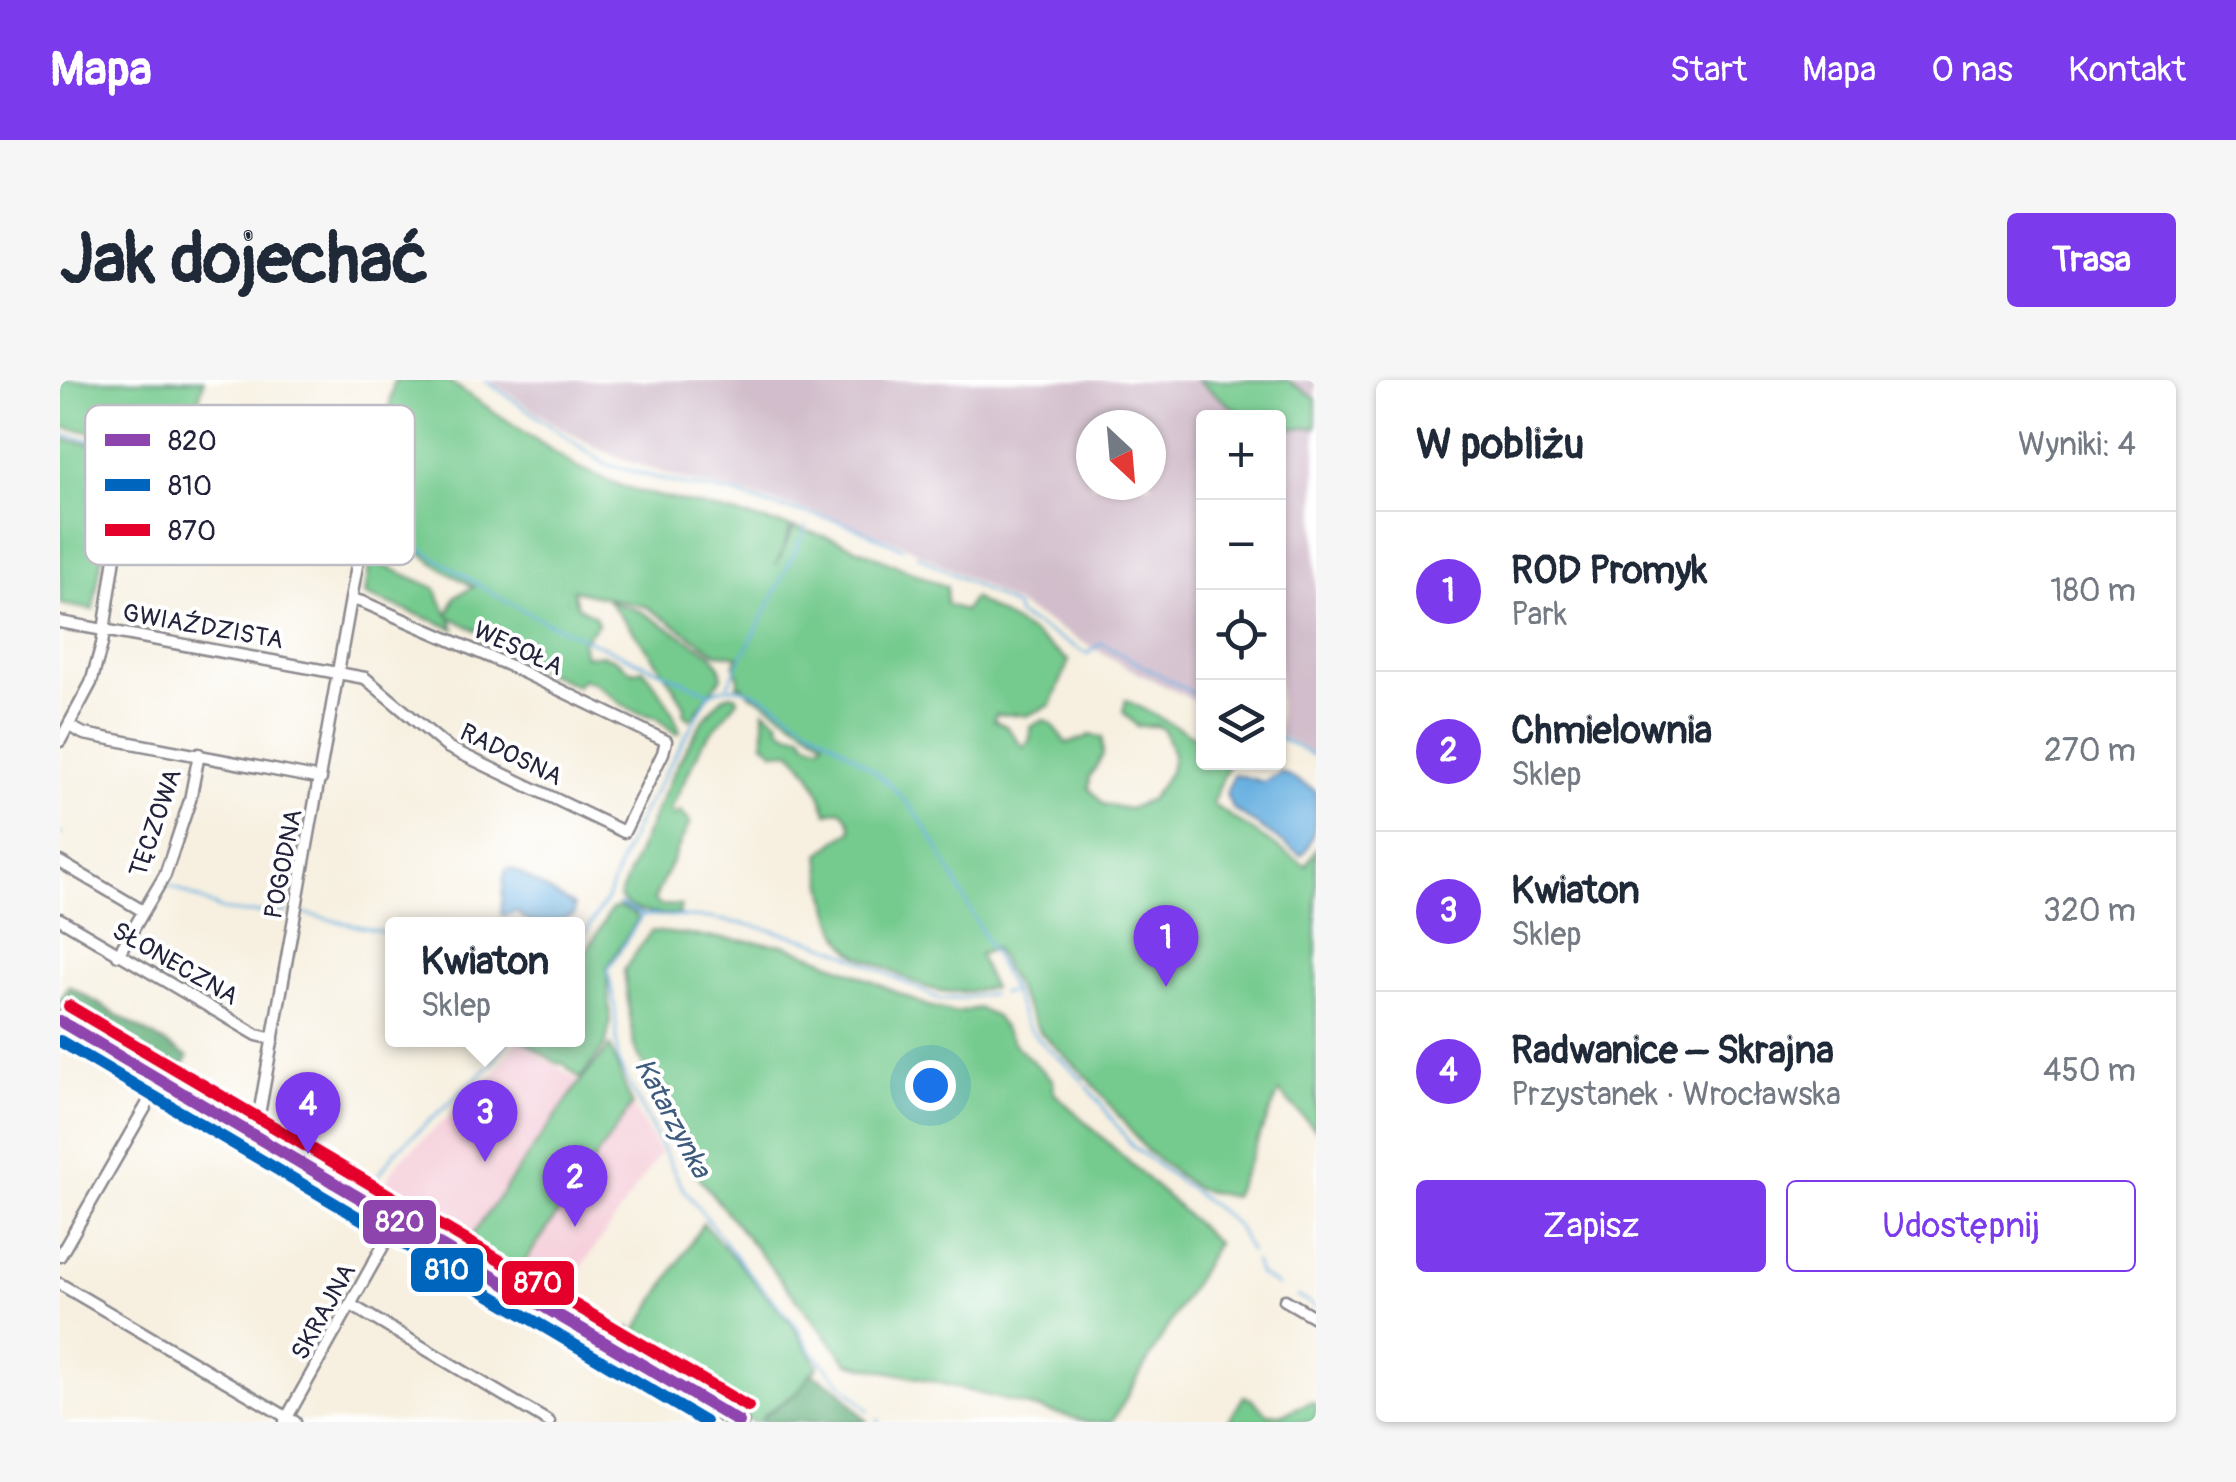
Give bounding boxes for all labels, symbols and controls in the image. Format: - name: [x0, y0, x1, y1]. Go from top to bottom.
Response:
- text: Mapa: [50, 40, 152, 100]
- text: Start: [1670, 48, 1747, 92]
- text: Mapa: [1802, 48, 1876, 92]
- text: O nas: [1931, 48, 2013, 92]
- text: Kontakt: [2068, 48, 2186, 92]
- button: Trasa: [2007, 213, 2176, 307]
- text: Jak dojechać: [60, 216, 429, 304]
- legend: [85, 405, 415, 565]
- north arrow: [1076, 410, 1166, 500]
- map controls: [1196, 410, 1286, 770]
- button: +: [1196, 410, 1286, 500]
- text: W pobliżu: [1416, 419, 1584, 471]
- text: 820: [168, 424, 217, 459]
- text: Wyniki: 4: [2018, 425, 2136, 465]
- text: 810: [168, 469, 212, 504]
- button: −: [1196, 500, 1286, 590]
- text: 870: [168, 514, 216, 549]
- text: ROD Promyk: [1511, 547, 1707, 595]
- text: 1: [1442, 571, 1455, 611]
- text: 180 m: [2050, 571, 2136, 611]
- button: locate: [1196, 590, 1286, 680]
- text: Park: [1511, 595, 1567, 635]
- street label: GWIAŹDZISTA: [120, 598, 286, 656]
- street label: WESOŁA: [468, 615, 568, 683]
- button: layers: [1196, 680, 1286, 770]
- text: Chmielownia: [1511, 707, 1712, 755]
- street label: RADOSNA: [455, 717, 567, 793]
- text: 2: [1440, 731, 1457, 771]
- text: 270 m: [2044, 731, 2136, 771]
- text: Sklep: [1511, 755, 1582, 795]
- street label: TĘCZOWA: [123, 765, 189, 881]
- street label: POGODNA: [258, 807, 310, 921]
- text: Kwiaton: [1511, 867, 1640, 915]
- text: 3: [1440, 891, 1457, 931]
- text: 320 m: [2043, 891, 2136, 931]
- pin: 1: [1134, 904, 1198, 987]
- text: Sklep: [1511, 915, 1582, 955]
- street label: SŁONECZNA: [107, 916, 243, 1012]
- popup: [385, 917, 585, 1047]
- text: Kwiaton: [421, 938, 549, 986]
- text: Sklep: [421, 986, 491, 1026]
- text: Radwanice – Skrajna: [1511, 1027, 1834, 1075]
- text: 4: [1439, 1051, 1458, 1091]
- text: 450 m: [2043, 1051, 2136, 1091]
- water label: Katarzynka: [626, 1052, 719, 1186]
- your location: [905, 1060, 956, 1111]
- pin: 4: [276, 1072, 340, 1154]
- text: Przystanek · Wrocławska: [1511, 1075, 1841, 1115]
- pin: 3: [452, 1080, 518, 1162]
- pin: 2: [542, 1144, 608, 1227]
- button: Zapisz: [1416, 1180, 1766, 1272]
- button: Udostępnij: [1786, 1180, 2136, 1272]
- line badge: 820: [361, 1198, 438, 1246]
- text: 820: [376, 1205, 424, 1240]
- line badge: 810: [409, 1246, 485, 1294]
- text: 810: [425, 1253, 469, 1288]
- street label: SKRAJNA: [285, 1258, 363, 1366]
- line badge: 870: [500, 1259, 576, 1307]
- text: 870: [514, 1266, 562, 1301]

